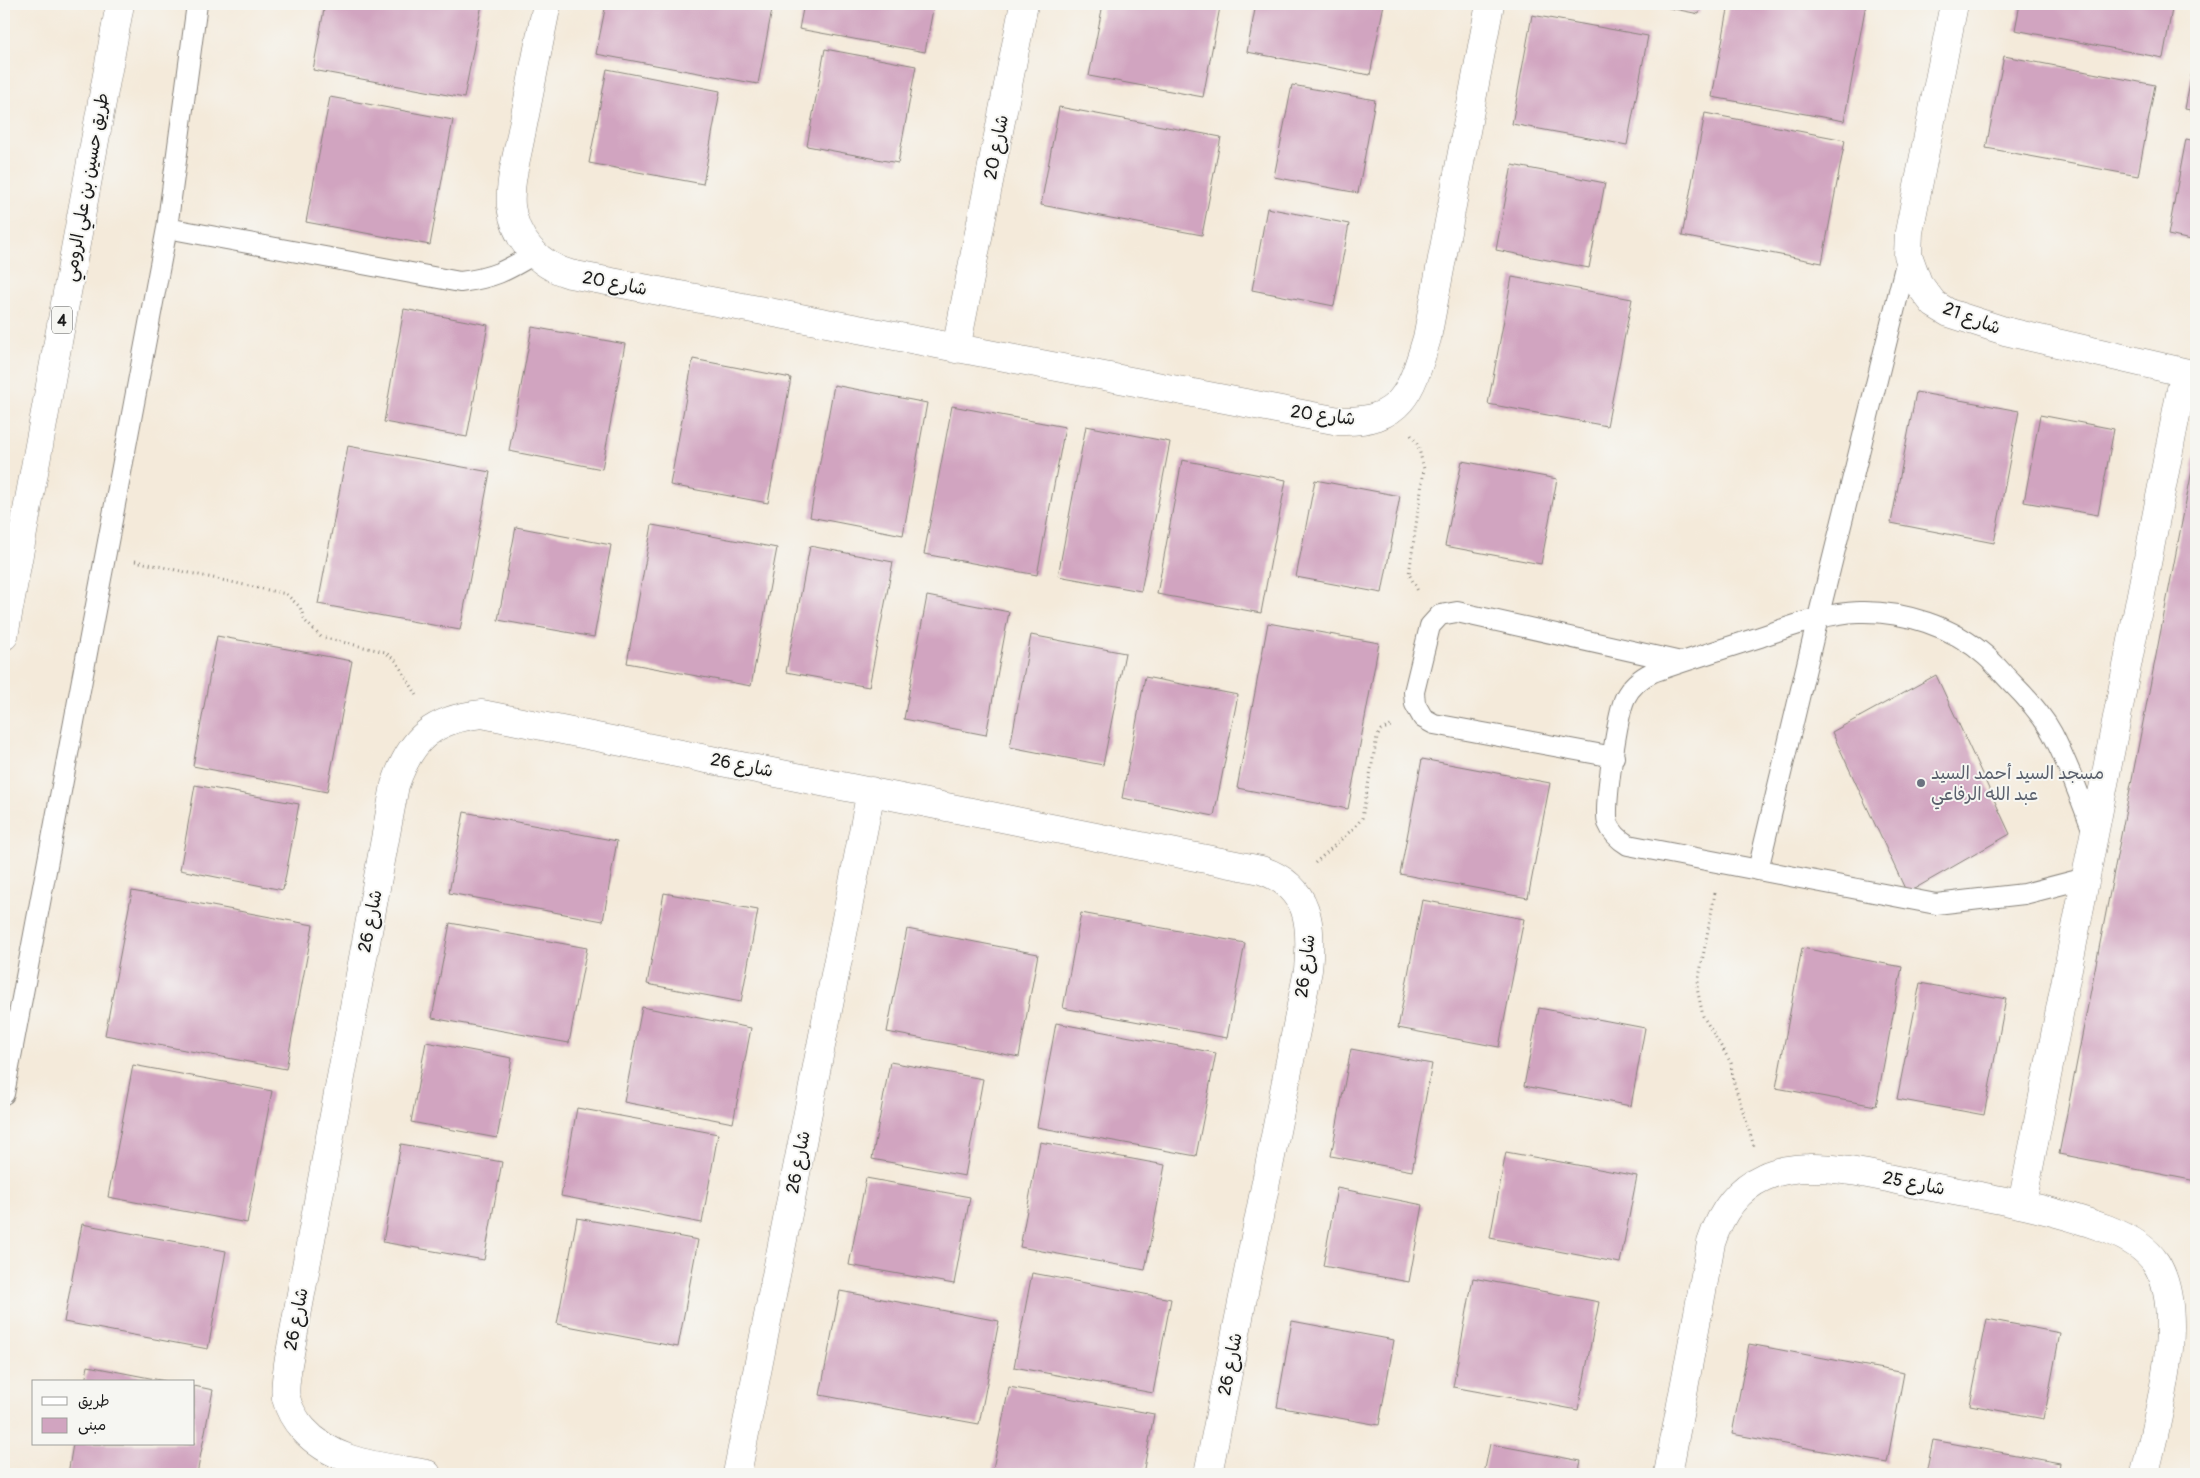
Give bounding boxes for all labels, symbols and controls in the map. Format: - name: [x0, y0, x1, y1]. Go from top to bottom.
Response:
- street label: طريق حسين بن علي الرومي: [59, 91, 118, 284]
- street label: شارع 20: [979, 113, 1014, 181]
- street label: شارع 20: [581, 266, 649, 301]
- street label: شارع 21: [1940, 297, 2004, 340]
- road number: 4: [52, 306, 72, 334]
- street label: شارع 20: [1289, 400, 1357, 431]
- street label: شارع 26: [709, 748, 775, 783]
- place label: مسجد السيد أحمد السيد عبد الله الرفاعي: [1931, 762, 2104, 810]
- marker: مسجد السيد أحمد السيد عبد الله الرفاعي: [1915, 777, 1927, 789]
- street label: شارع 26: [353, 888, 388, 954]
- street label: شارع 26: [1290, 933, 1321, 999]
- street label: شارع 26: [781, 1129, 816, 1195]
- street label: شارع 25: [1881, 1166, 1947, 1201]
- street label: شارع 26: [279, 1286, 314, 1352]
- street label: شارع 26: [1213, 1331, 1248, 1397]
- legend: [32, 1380, 195, 1446]
- text: طريق: [78, 1392, 110, 1411]
- text: مبنى: [78, 1416, 106, 1435]

